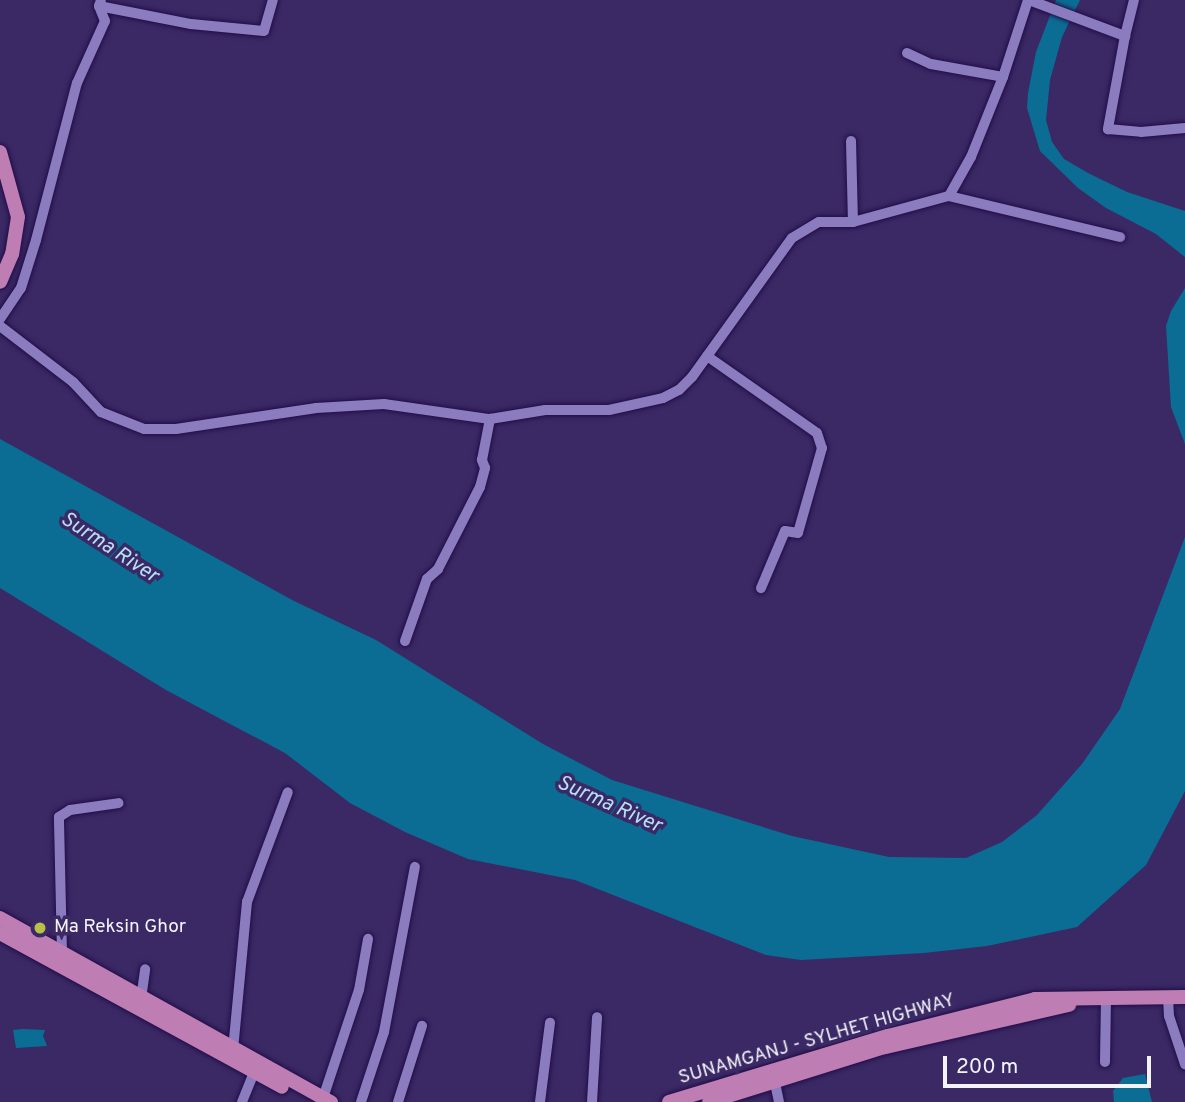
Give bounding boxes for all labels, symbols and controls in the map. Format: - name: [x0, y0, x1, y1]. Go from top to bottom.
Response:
- water label: Surma River: [55, 507, 163, 589]
- water label: Surma River: [553, 771, 665, 839]
- place label: Ma Reksin Ghor: [54, 917, 186, 939]
- marker: Ma Reksin Ghor: [32, 920, 48, 936]
- street label: SUNAMGANJ - SYLHET HIGHWAY: [676, 989, 958, 1091]
- scale bar: [947, 1042, 1155, 1086]
- text: 200 m: [956, 1054, 1018, 1081]

